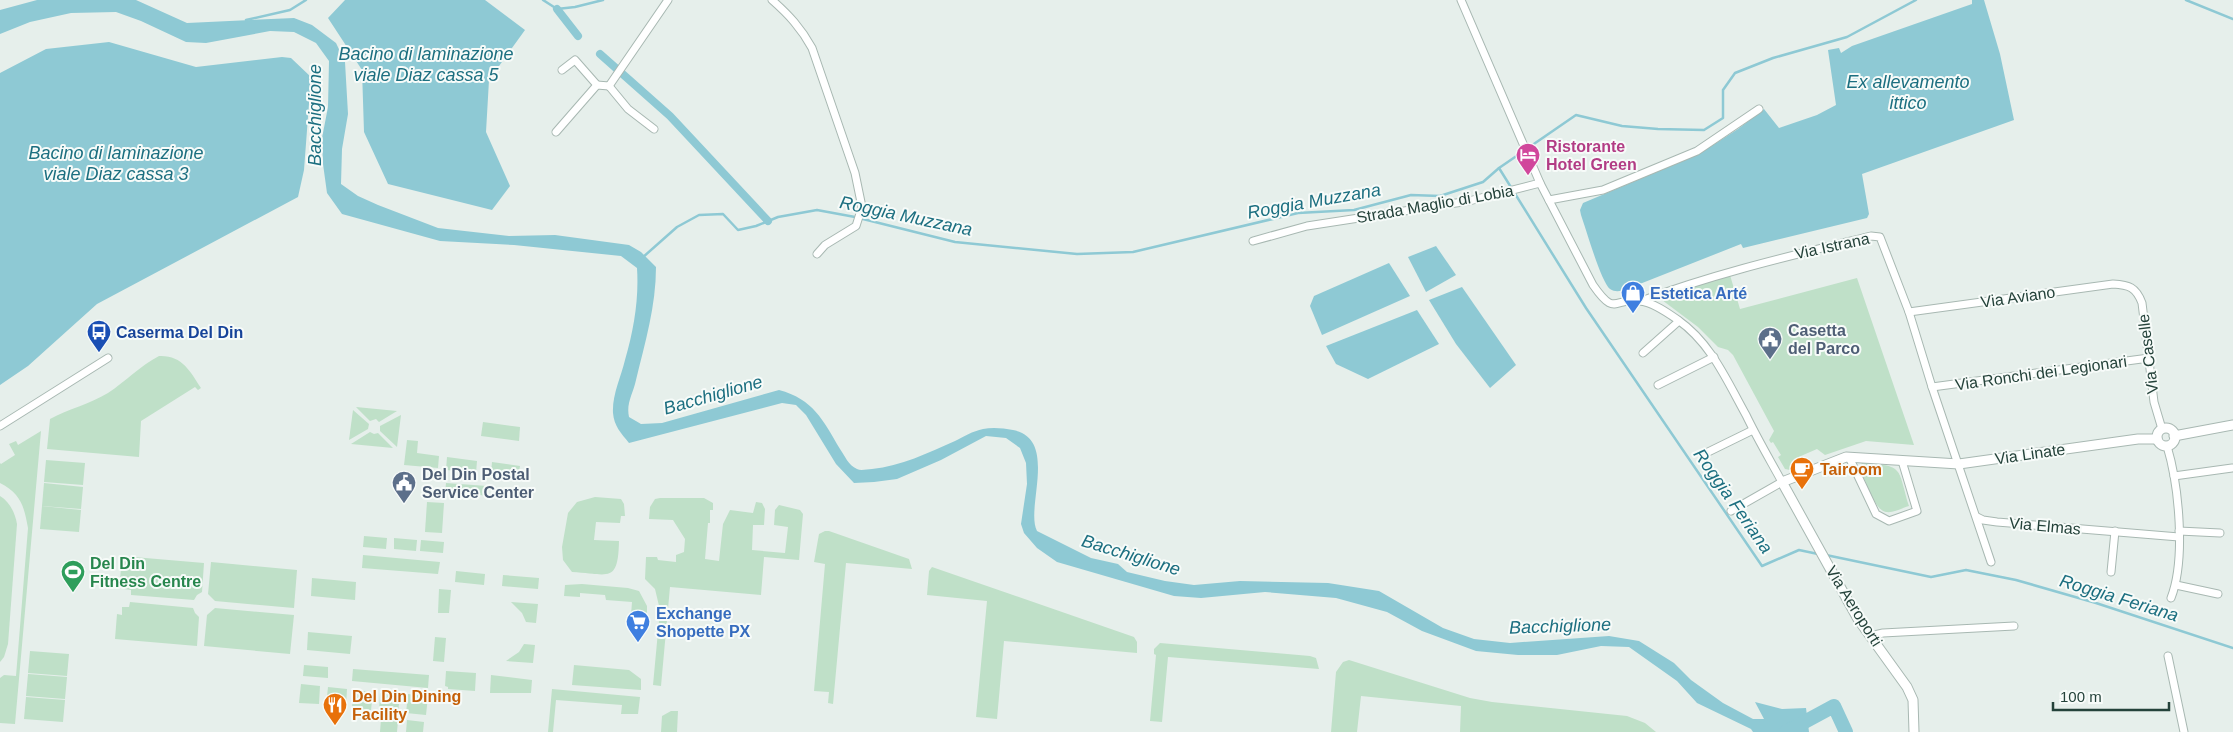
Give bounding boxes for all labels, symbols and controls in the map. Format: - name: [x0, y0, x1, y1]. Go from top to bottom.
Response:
- water label: Bacino di laminazione viale Diaz cassa 5: [338, 44, 514, 85]
- water label: Bacchiglione: [305, 64, 325, 166]
- water label: Ex allevamento ittico: [1846, 72, 1970, 113]
- place label: Ristorante Hotel Green: [1546, 138, 1637, 173]
- hotel icon: Ristorante Hotel Green: [1515, 142, 1541, 176]
- water label: Bacino di laminazione viale Diaz cassa 3: [28, 143, 204, 184]
- water label: Roggia Muzzana: [1246, 179, 1382, 223]
- street label: Strada Maglio di Lobia: [1355, 182, 1515, 226]
- water label: Roggia Muzzana: [838, 192, 974, 240]
- street label: Via Istrana: [1793, 230, 1871, 262]
- shop icon: Estetica Arté: [1620, 280, 1646, 314]
- street label: Via Aviano: [1980, 283, 2056, 311]
- place label: Estetica Arté: [1650, 285, 1747, 302]
- street label: Via Caselle: [2135, 313, 2161, 395]
- bus stop icon: Caserma Del Din: [86, 319, 112, 353]
- place label: Casetta del Parco: [1788, 322, 1860, 357]
- place label: Caserma Del Din: [116, 324, 243, 341]
- public building icon: Casetta del Parco: [1757, 326, 1783, 360]
- street label: Via Ronchi dei Legionari: [1954, 353, 2128, 393]
- water label: Bacchiglione: [661, 371, 765, 419]
- street label: Via Linate: [1994, 441, 2066, 467]
- water label: Roggia Feriana: [1690, 445, 1776, 557]
- cafe icon: Tairoom: [1789, 456, 1815, 490]
- place label: Tairoom: [1820, 461, 1882, 478]
- place label: Del Din Postal Service Center: [422, 466, 534, 501]
- public building icon: Del Din Postal Service Center: [391, 470, 417, 504]
- street label: Via Elmas: [2009, 514, 2081, 538]
- water label: Bacchiglione: [1079, 531, 1183, 579]
- place label: Del Din Fitness Centre: [90, 555, 201, 590]
- sports icon: Del Din Fitness Centre: [60, 559, 86, 593]
- street label: Via Aeroporti: [1823, 563, 1885, 649]
- water label: Roggia Feriana: [2057, 570, 2181, 626]
- place label: Exchange Shopette PX: [656, 605, 751, 640]
- supermarket icon: Exchange Shopette PX: [625, 609, 651, 643]
- water label: Bacchiglione: [1509, 614, 1611, 638]
- scale bar: [2053, 680, 2169, 712]
- place label: Del Din Dining Facility: [352, 688, 461, 723]
- text: 100 m: [2060, 688, 2102, 705]
- restaurant icon: Del Din Dining Facility: [322, 692, 348, 726]

